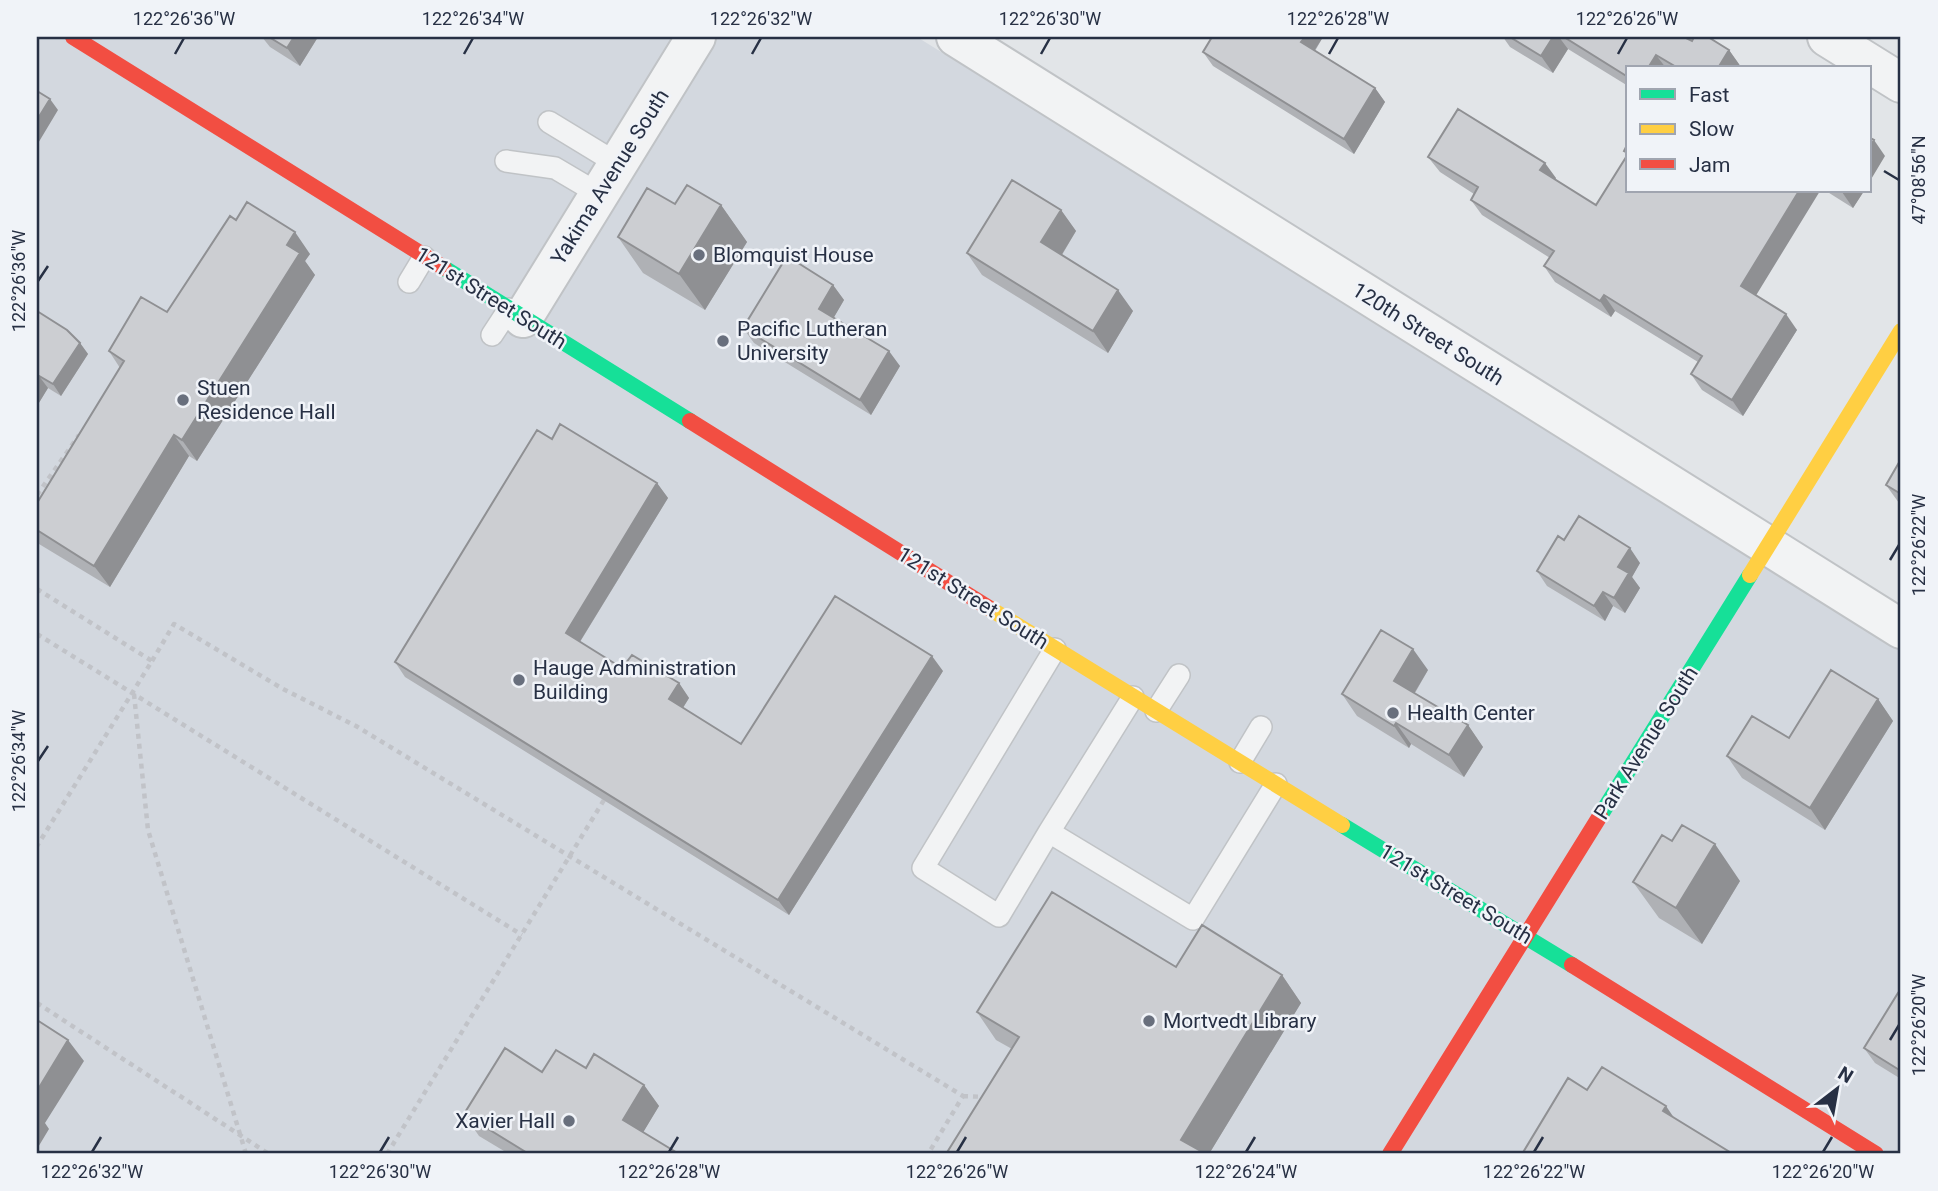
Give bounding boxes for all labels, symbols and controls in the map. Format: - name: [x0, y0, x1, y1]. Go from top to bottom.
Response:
- text: 122°26'36"W: [133, 8, 235, 29]
- text: 122°26'34"W: [422, 8, 524, 29]
- text: 122°26'32"W: [710, 8, 812, 29]
- text: 122°26'30"W: [999, 8, 1101, 29]
- text: 122°26'28"W: [1287, 8, 1389, 29]
- text: 122°26'26"W: [1576, 8, 1678, 29]
- legend: [1626, 66, 1871, 192]
- text: Fast: [1689, 83, 1730, 107]
- street label: Yakima Avenue South: [546, 85, 674, 269]
- text: Slow: [1689, 117, 1735, 141]
- text: 47°08'56"N: [1908, 135, 1929, 225]
- text: Jam: [1689, 153, 1730, 177]
- text: 122°26'36"W: [8, 230, 29, 332]
- street label: 121st Street South: [411, 242, 571, 354]
- place label: Blomquist House: [713, 243, 874, 267]
- marker: Blomquist House: [691, 247, 707, 263]
- street label: 120th Street South: [1348, 278, 1508, 390]
- place label: Pacific Lutheran University: [737, 317, 887, 365]
- marker: Pacific Lutheran University: [715, 333, 731, 349]
- place label: Stuen Residence Hall: [197, 376, 336, 424]
- marker: Stuen Residence Hall: [175, 392, 191, 408]
- text: 122°26'22"W: [1908, 494, 1929, 596]
- street label: 121st Street South: [893, 542, 1053, 654]
- place label: Hauge Administration Building: [533, 656, 736, 704]
- street label: Park Avenue South: [1589, 662, 1703, 824]
- marker: Hauge Administration Building: [511, 672, 527, 688]
- place label: Health Center: [1407, 701, 1535, 725]
- marker: Health Center: [1385, 705, 1401, 721]
- text: 122°26'34"W: [8, 710, 29, 812]
- street label: 121st Street South: [1376, 839, 1536, 949]
- text: 122°26'20"W: [1908, 974, 1929, 1076]
- place label: Mortvedt Library: [1163, 1009, 1317, 1033]
- marker: Mortvedt Library: [1141, 1013, 1157, 1029]
- north arrow: [1801, 1054, 1871, 1124]
- text: N: [1834, 1062, 1857, 1088]
- place label: Xavier Hall: [455, 1109, 555, 1133]
- marker: Xavier Hall: [561, 1113, 577, 1129]
- text: 122°26'32"W: [41, 1161, 143, 1182]
- text: 122°26'30"W: [329, 1161, 431, 1182]
- text: 122°26'28"W: [618, 1161, 720, 1182]
- text: 122°26'26"W: [906, 1161, 1008, 1182]
- text: 122°26'24"W: [1195, 1161, 1297, 1182]
- text: 122°26'22"W: [1483, 1161, 1585, 1182]
- text: 122°26'20"W: [1772, 1161, 1874, 1182]

